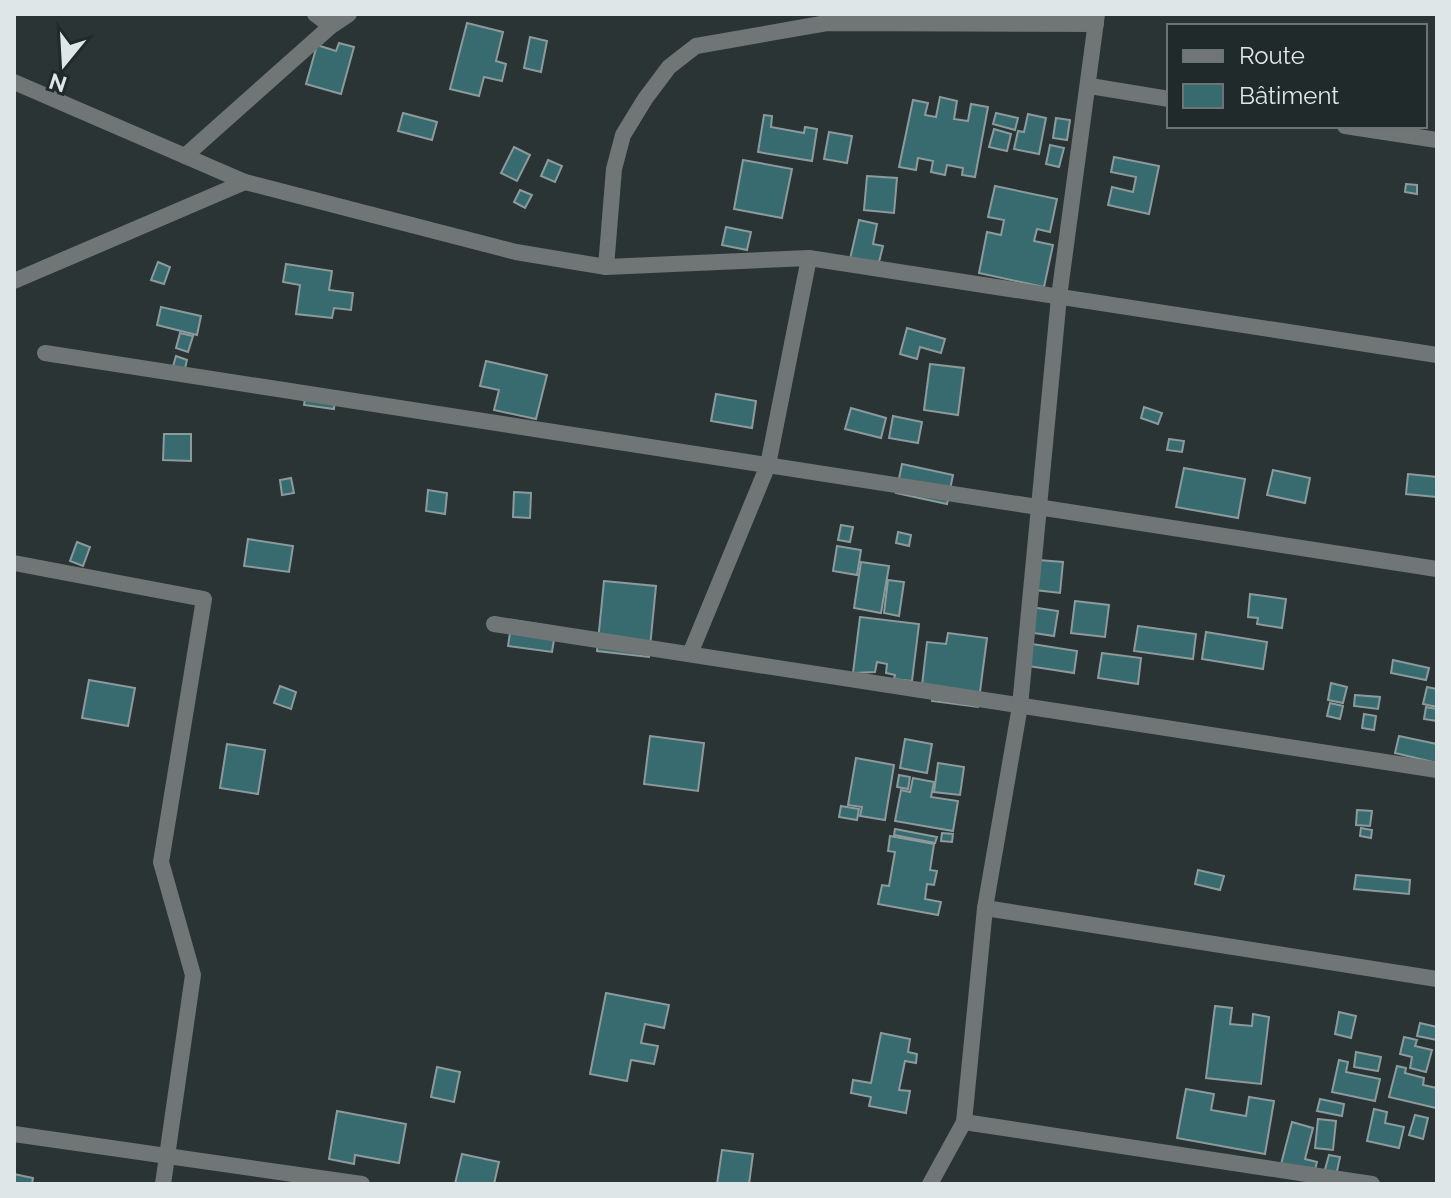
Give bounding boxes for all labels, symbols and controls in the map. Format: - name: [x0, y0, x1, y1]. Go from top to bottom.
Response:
- north arrow: [24, 24, 104, 104]
- legend: [1167, 24, 1427, 128]
- text: Route: [1239, 41, 1305, 70]
- text: N: [46, 68, 70, 98]
- text: Bâtiment: [1239, 81, 1339, 110]

